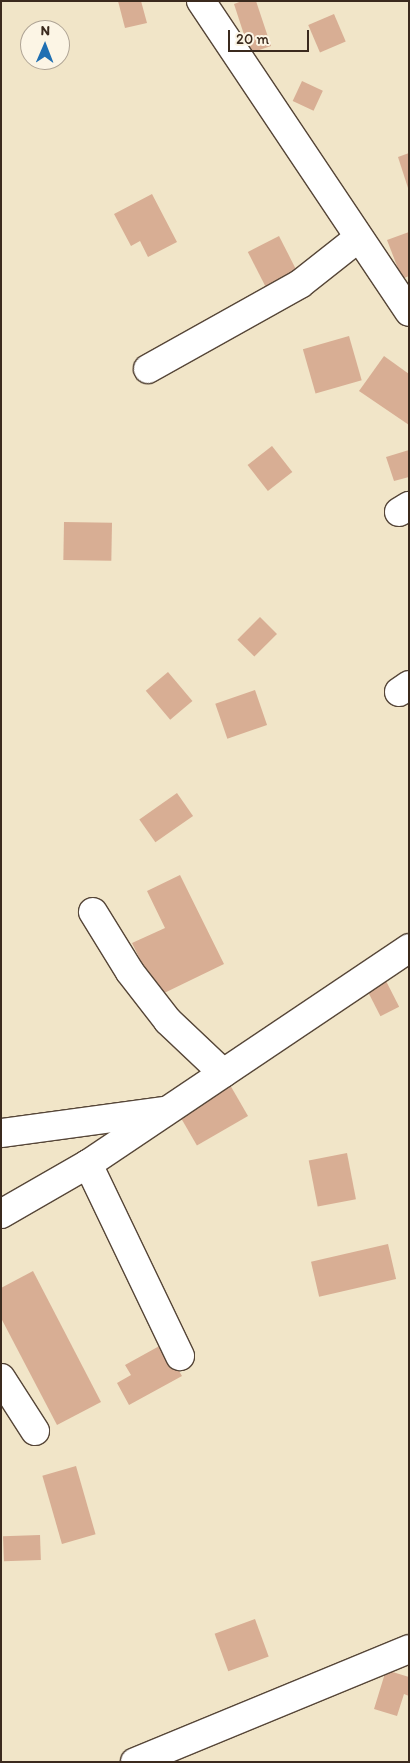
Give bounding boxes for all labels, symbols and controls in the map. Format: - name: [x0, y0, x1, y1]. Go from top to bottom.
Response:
- north arrow: [20, 20, 70, 70]
- scale bar: [230, 20, 311, 52]
- text: N: [40, 22, 50, 39]
- text: 20 m: [236, 30, 269, 48]

